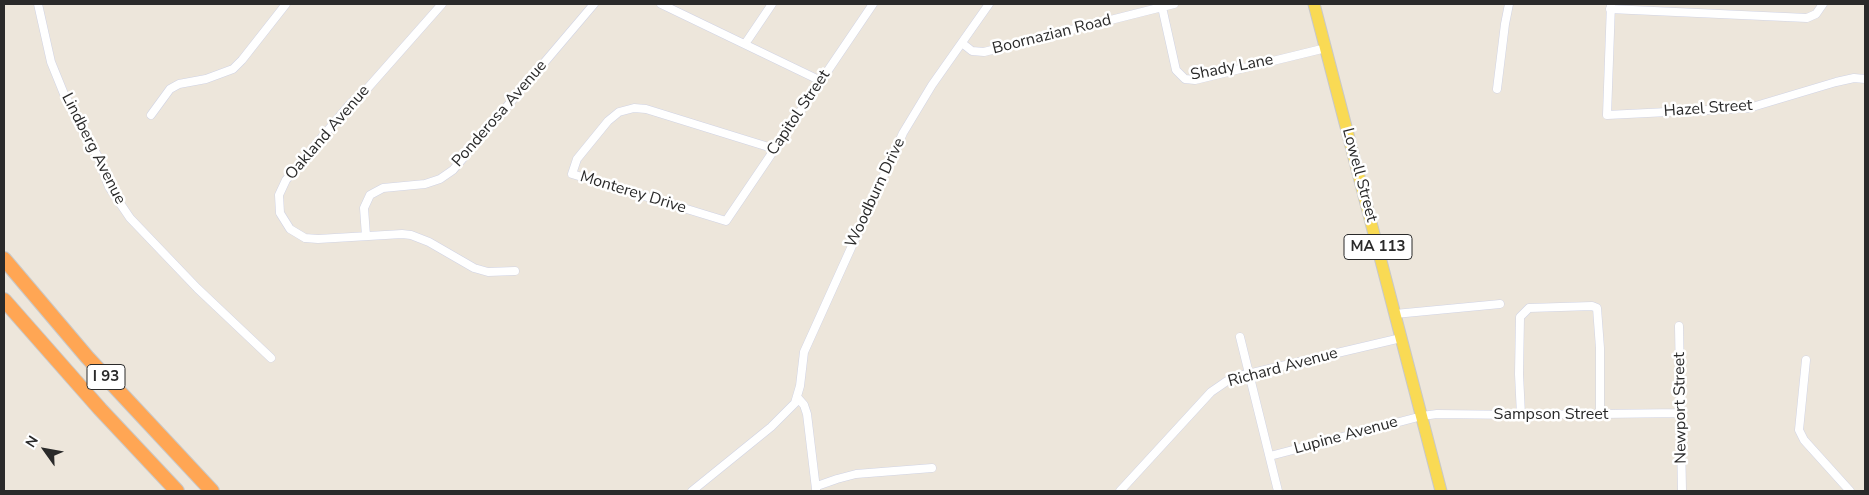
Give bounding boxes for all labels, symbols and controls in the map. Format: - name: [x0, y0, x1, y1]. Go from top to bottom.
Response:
- street label: Boornazian Road: [991, 11, 1113, 59]
- street label: Shady Lane: [1189, 51, 1275, 85]
- street label: Ponderosa Avenue: [449, 57, 551, 171]
- street label: Capitol Street: [763, 67, 835, 159]
- street label: Oakland Avenue: [282, 82, 374, 184]
- street label: Lindberg Avenue: [57, 90, 129, 208]
- street label: Hazel Street: [1663, 96, 1753, 122]
- street label: Lowell Street: [1337, 126, 1381, 224]
- street label: Woodburn Drive: [842, 135, 910, 251]
- street label: Monterey Drive: [578, 168, 688, 218]
- road number: MA 113: [1344, 234, 1412, 260]
- street label: Richard Avenue: [1226, 344, 1340, 392]
- street label: Newport Street: [1670, 352, 1692, 464]
- road number: I 93: [87, 364, 125, 390]
- street label: Sampson Street: [1494, 405, 1608, 425]
- street label: Lupine Avenue: [1292, 413, 1400, 459]
- north arrow: [20, 425, 70, 475]
- text: N: [21, 432, 43, 451]

